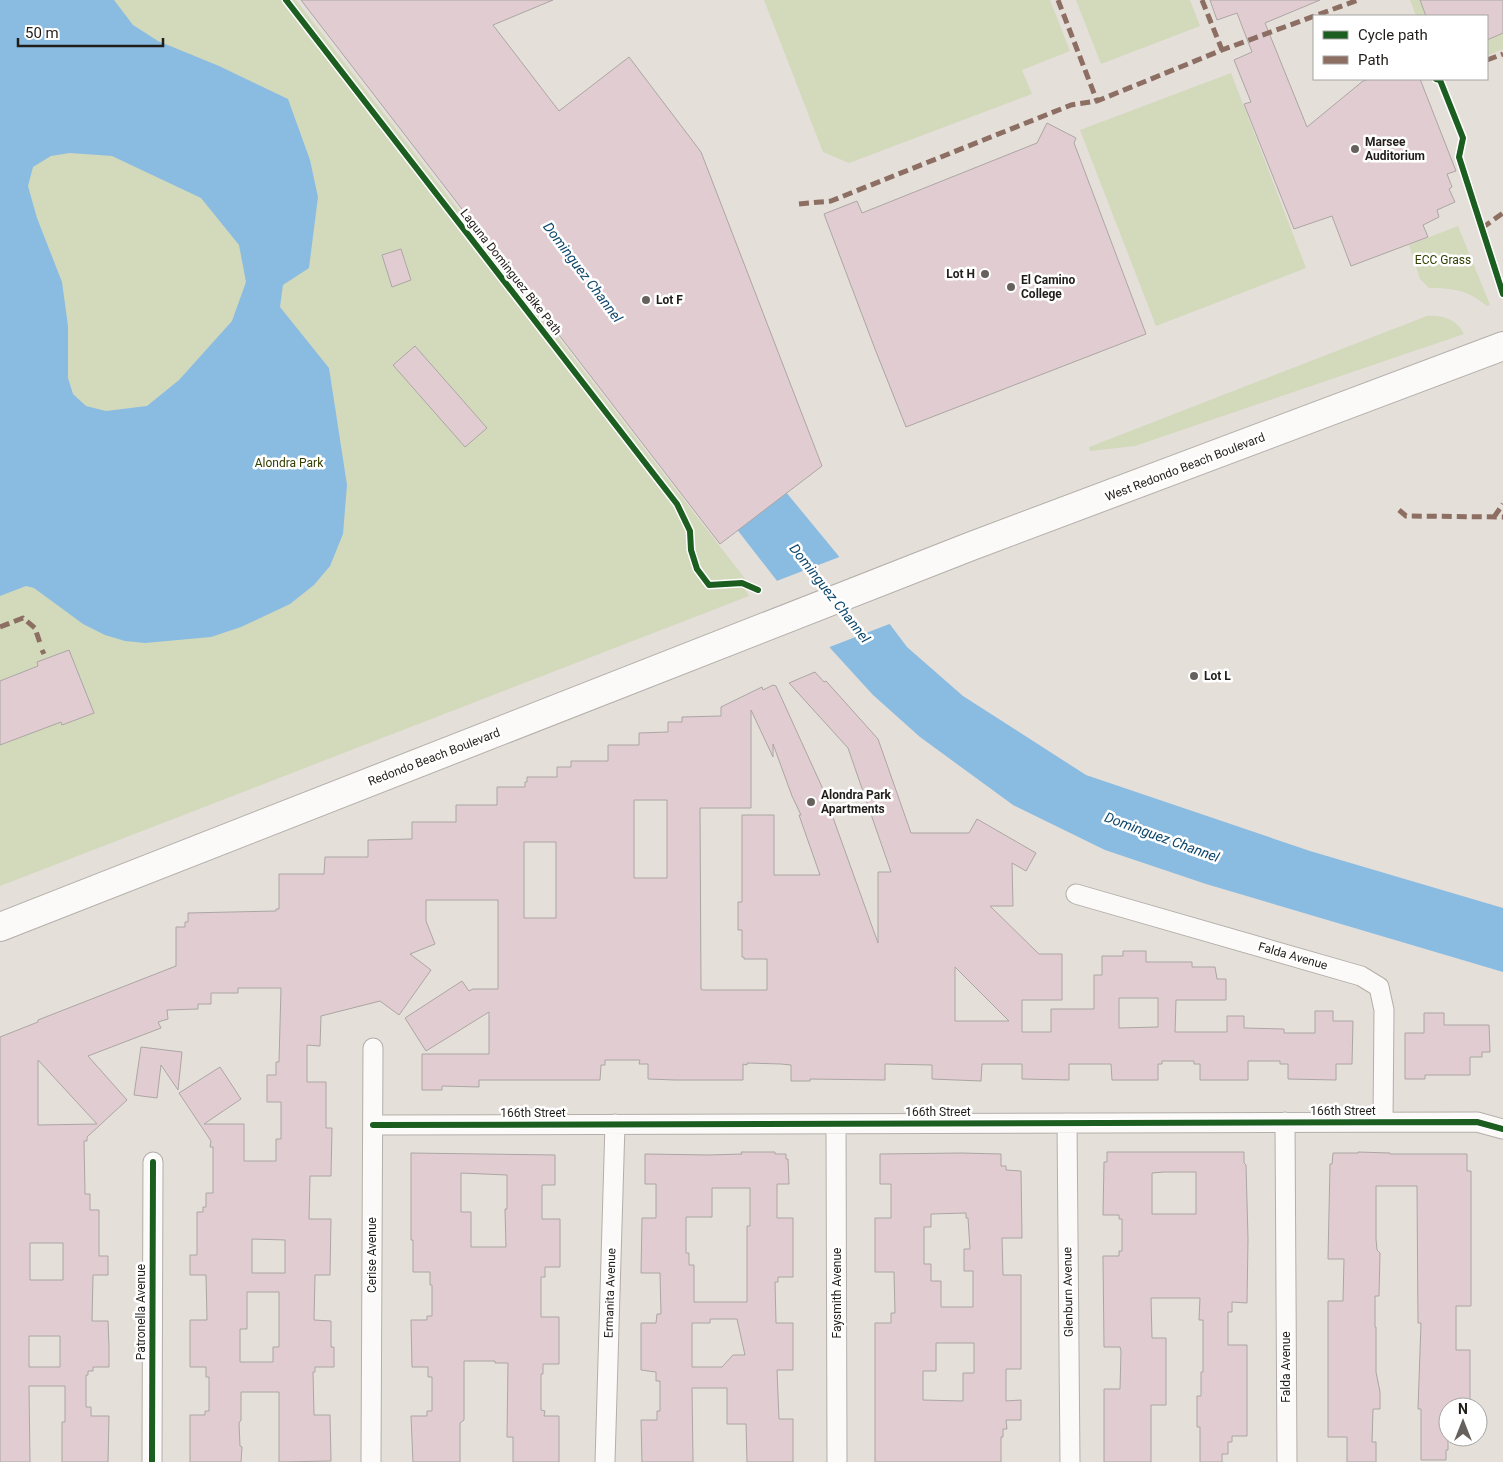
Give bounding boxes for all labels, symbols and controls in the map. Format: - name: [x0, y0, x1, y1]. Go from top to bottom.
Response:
- scale bar: [18, 15, 162, 47]
- legend: [1313, 15, 1488, 80]
- text: 50 m: [25, 24, 59, 42]
- text: Cycle path: [1358, 26, 1428, 44]
- text: Path: [1358, 51, 1389, 69]
- place label: Marsee Auditorium: [1365, 135, 1425, 163]
- marker: Marsee Auditorium: [1349, 143, 1361, 155]
- street label: Laguna Dominguez Bike Path: [457, 206, 565, 338]
- water label: Dominguez Channel: [540, 219, 626, 326]
- park label: ECC Grass: [1415, 253, 1471, 267]
- place label: Lot H: [946, 267, 975, 281]
- marker: Lot H: [979, 268, 991, 280]
- place label: El Camino College: [1021, 273, 1075, 301]
- marker: El Camino College: [1005, 281, 1017, 293]
- place label: Lot F: [656, 293, 683, 307]
- marker: Lot F: [640, 294, 652, 306]
- street label: West Redondo Beach Boulevard: [1103, 430, 1267, 504]
- park label: Alondra Park: [255, 456, 324, 470]
- water label: Dominguez Channel: [786, 540, 874, 646]
- place label: Lot L: [1204, 669, 1231, 683]
- marker: Lot L: [1188, 670, 1200, 682]
- street label: Redondo Beach Boulevard: [366, 725, 502, 789]
- place label: Alondra Park Apartments: [821, 788, 892, 816]
- marker: Alondra Park Apartments: [805, 796, 817, 808]
- water label: Dominguez Channel: [1102, 809, 1222, 865]
- street label: Falda Avenue: [1257, 939, 1329, 973]
- street label: 166th Street: [1310, 1104, 1376, 1118]
- street label: 166th Street: [905, 1105, 971, 1119]
- street label: 166th Street: [500, 1106, 566, 1120]
- street label: Cerise Avenue: [365, 1217, 379, 1293]
- street label: Glenburn Avenue: [1060, 1247, 1076, 1337]
- street label: Ermanita Avenue: [601, 1248, 619, 1338]
- street label: Faysmith Avenue: [830, 1248, 844, 1338]
- street label: Patronella Avenue: [134, 1264, 148, 1360]
- street label: Falda Avenue: [1279, 1331, 1293, 1403]
- north arrow: [1438, 1397, 1488, 1447]
- text: N: [1458, 1401, 1468, 1417]

